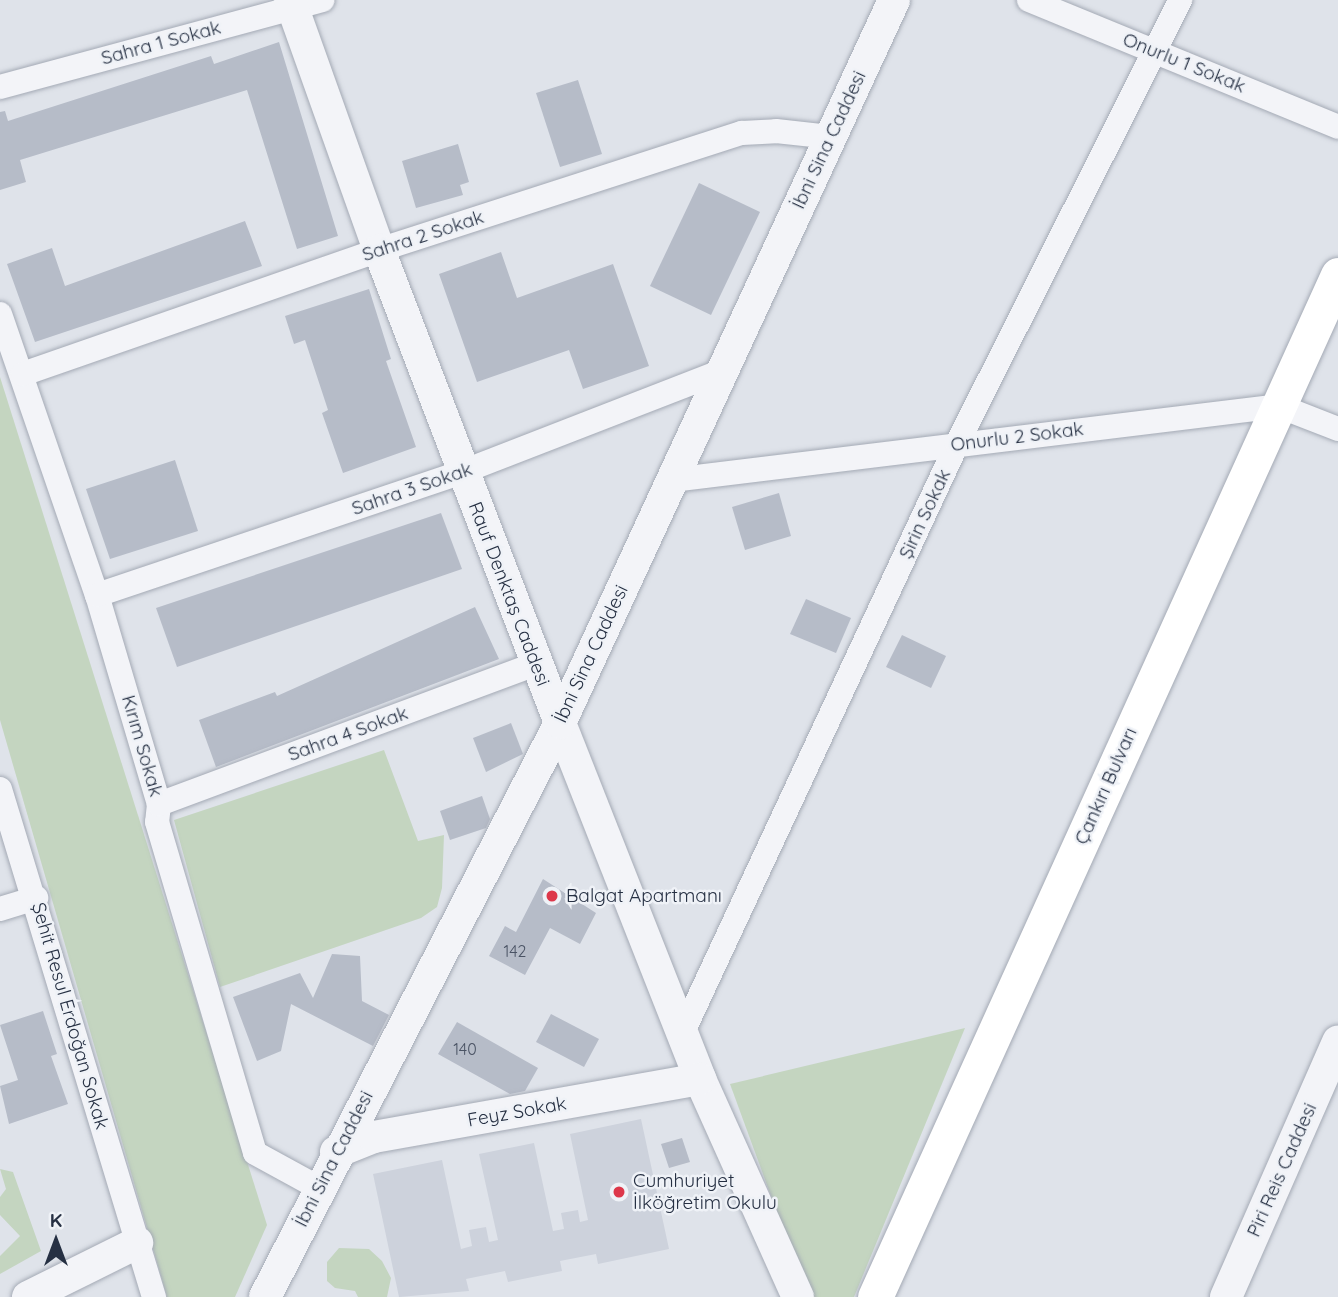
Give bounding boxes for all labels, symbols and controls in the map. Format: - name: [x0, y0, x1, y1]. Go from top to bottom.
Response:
- street label: Sahra 1 Sokak: [99, 16, 223, 70]
- street label: Onurlu 1 Sokak: [1119, 28, 1249, 98]
- street label: İbni Sina Caddesi: [787, 67, 871, 213]
- street label: Sahra 2 Sokak: [359, 206, 487, 266]
- street label: Onurlu 2 Sokak: [949, 418, 1085, 456]
- street label: Sahra 3 Sokak: [349, 458, 475, 520]
- street label: Şirin Sokak: [894, 466, 956, 562]
- street label: Rauf Denktaş Caddesi: [463, 499, 555, 689]
- street label: İbni Sina Caddesi: [549, 581, 633, 727]
- street label: Kırım Sokak: [117, 693, 167, 799]
- street label: Sahra 4 Sokak: [285, 702, 411, 766]
- street label: Çankırı Bulvarı: [1070, 724, 1142, 848]
- place label: Balgat Apartmanı: [566, 885, 722, 907]
- marker: Balgat Apartmanı: [544, 888, 560, 904]
- street label: Şehit Resul Erdoğan Sokak: [27, 900, 113, 1132]
- house number: 142: [504, 941, 526, 961]
- house number: 140: [453, 1039, 477, 1059]
- street label: İbni Sina Caddesi: [290, 1087, 378, 1231]
- street label: Feyz Sokak: [466, 1092, 568, 1132]
- street label: Piri Reis Caddesi: [1242, 1100, 1322, 1240]
- place label: Cumhuriyet İlköğretim Okulu: [633, 1170, 777, 1214]
- marker: Cumhuriyet İlköğretim Okulu: [611, 1184, 627, 1200]
- north arrow: [21, 1206, 91, 1276]
- text: K: [50, 1208, 62, 1232]

